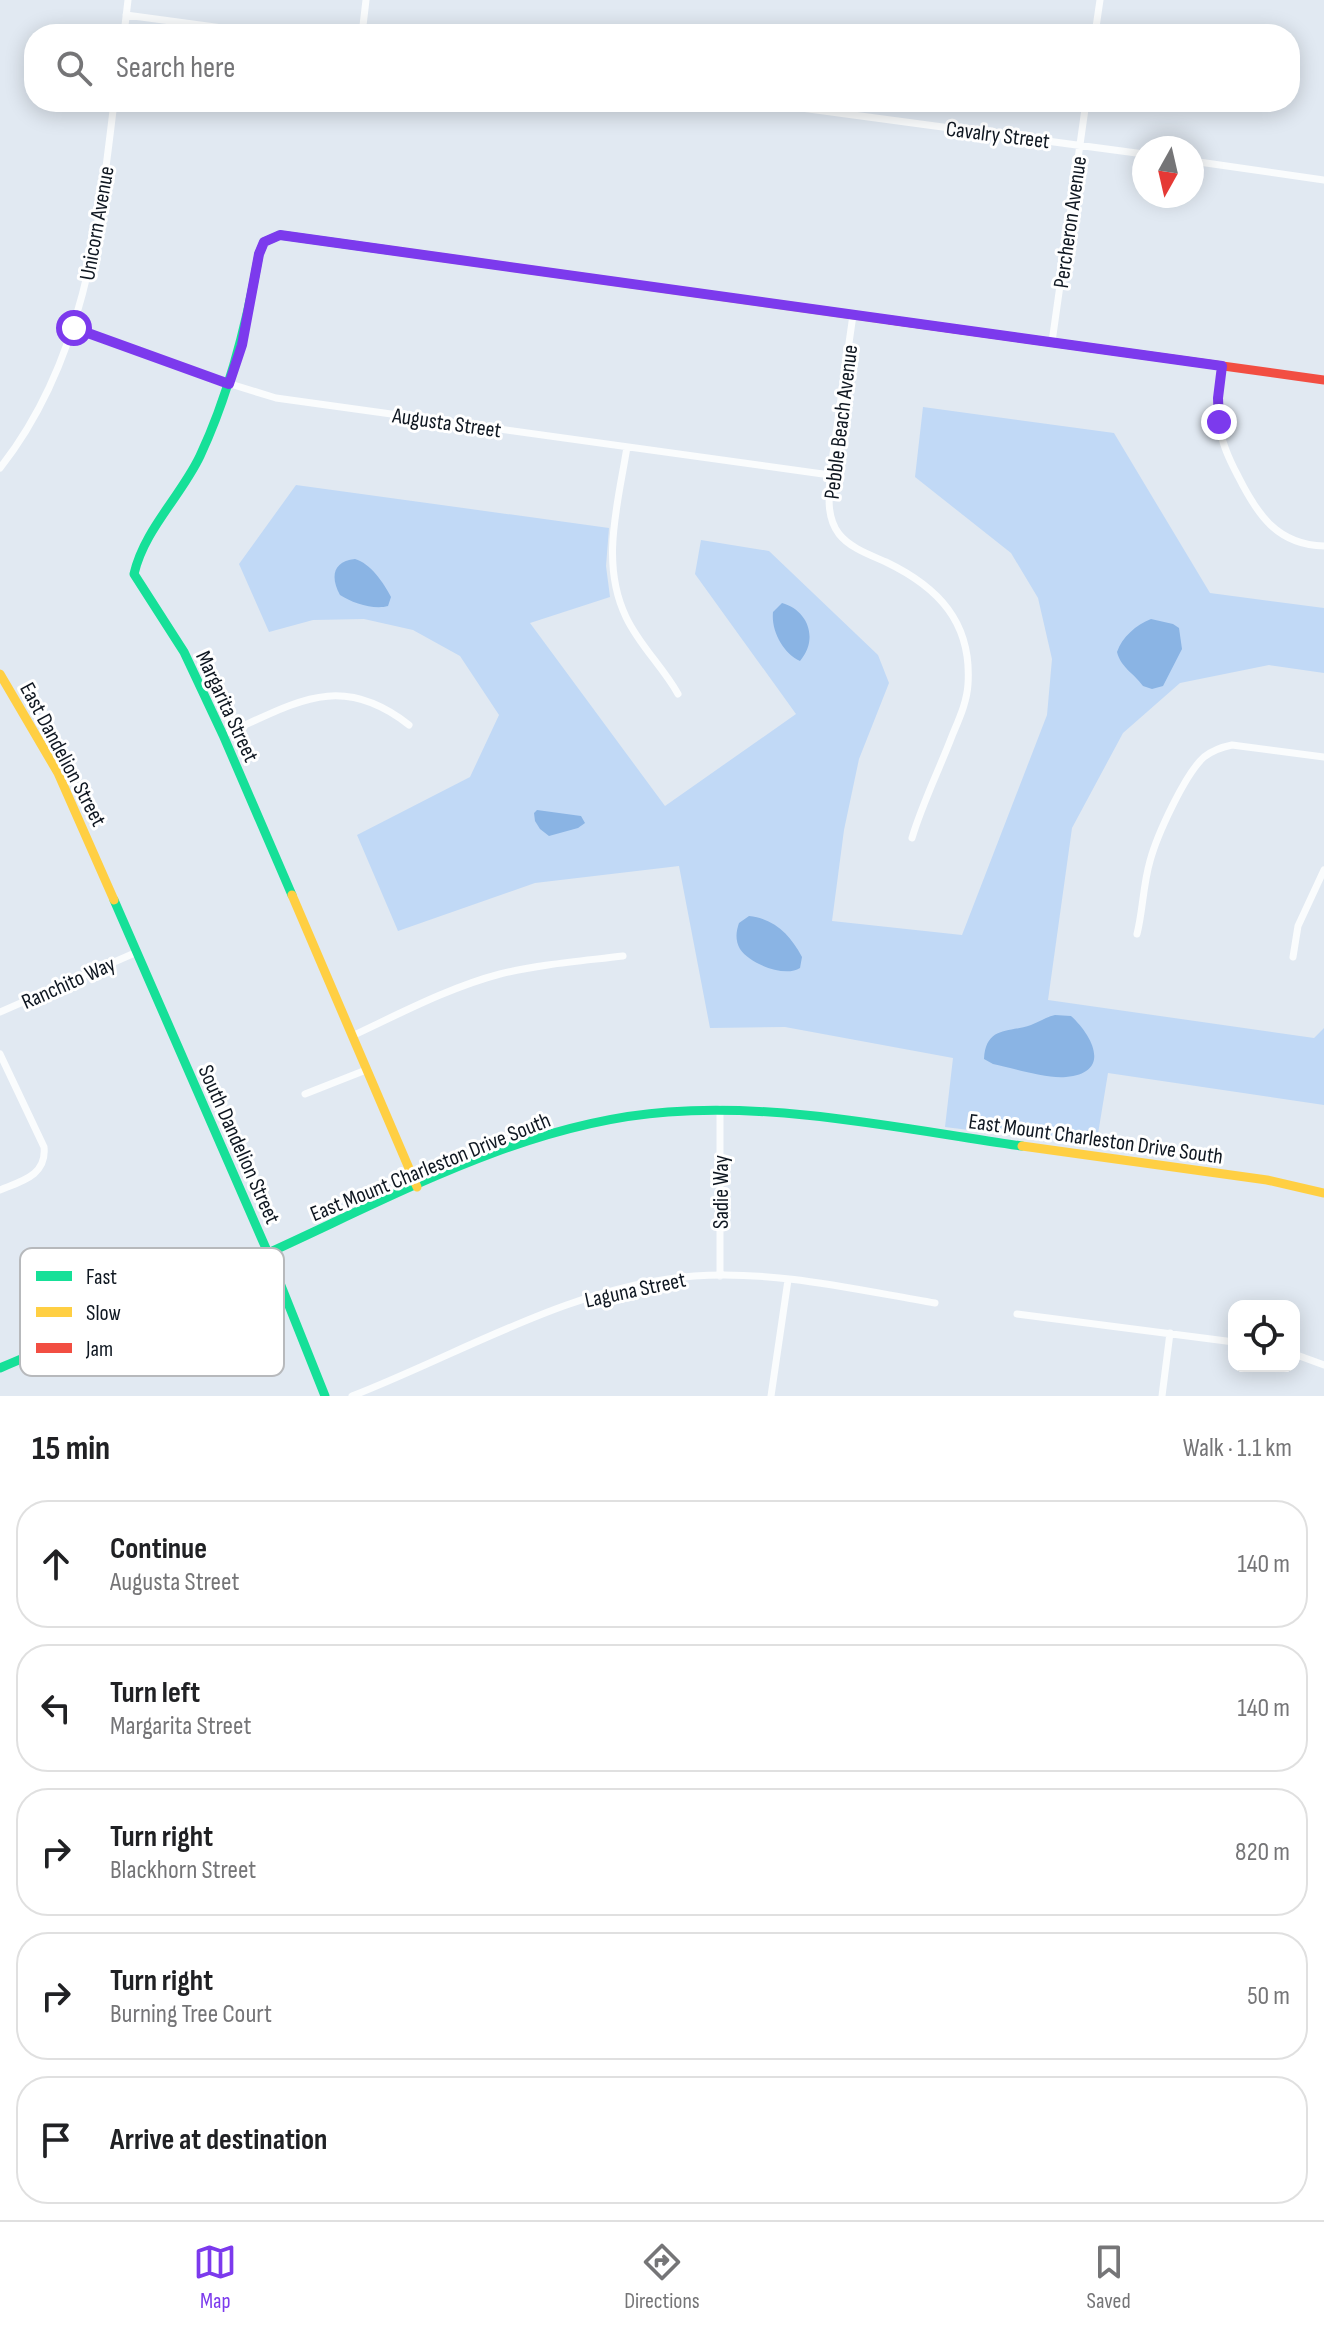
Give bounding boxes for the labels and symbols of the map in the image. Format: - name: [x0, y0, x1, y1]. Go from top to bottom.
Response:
- street label: Cavalry Street: [944, 116, 1051, 155]
- north arrow: [1132, 136, 1204, 208]
- street label: Percheron Avenue: [1048, 155, 1093, 290]
- street label: Unicorn Avenue: [74, 164, 121, 282]
- route start: [56, 310, 92, 346]
- street label: Pebble Beach Avenue: [819, 343, 864, 501]
- street label: Augusta Street: [390, 402, 503, 445]
- route end: [1201, 404, 1237, 440]
- street label: Margarita Street: [189, 647, 264, 767]
- street label: East Dandelion Street: [13, 678, 112, 831]
- street label: Ranchito Way: [18, 951, 120, 1016]
- street label: South Dandelion Street: [192, 1061, 286, 1228]
- street label: East Mount Charleston Drive South: [307, 1107, 555, 1228]
- street label: East Mount Charleston Drive South: [967, 1108, 1225, 1171]
- street label: Sadie Way: [708, 1154, 735, 1229]
- legend: [20, 1248, 284, 1376]
- text: Fast: [86, 1264, 117, 1291]
- street label: Laguna Street: [582, 1267, 688, 1314]
- text: Slow: [86, 1300, 121, 1327]
- text: Jam: [85, 1336, 113, 1363]

